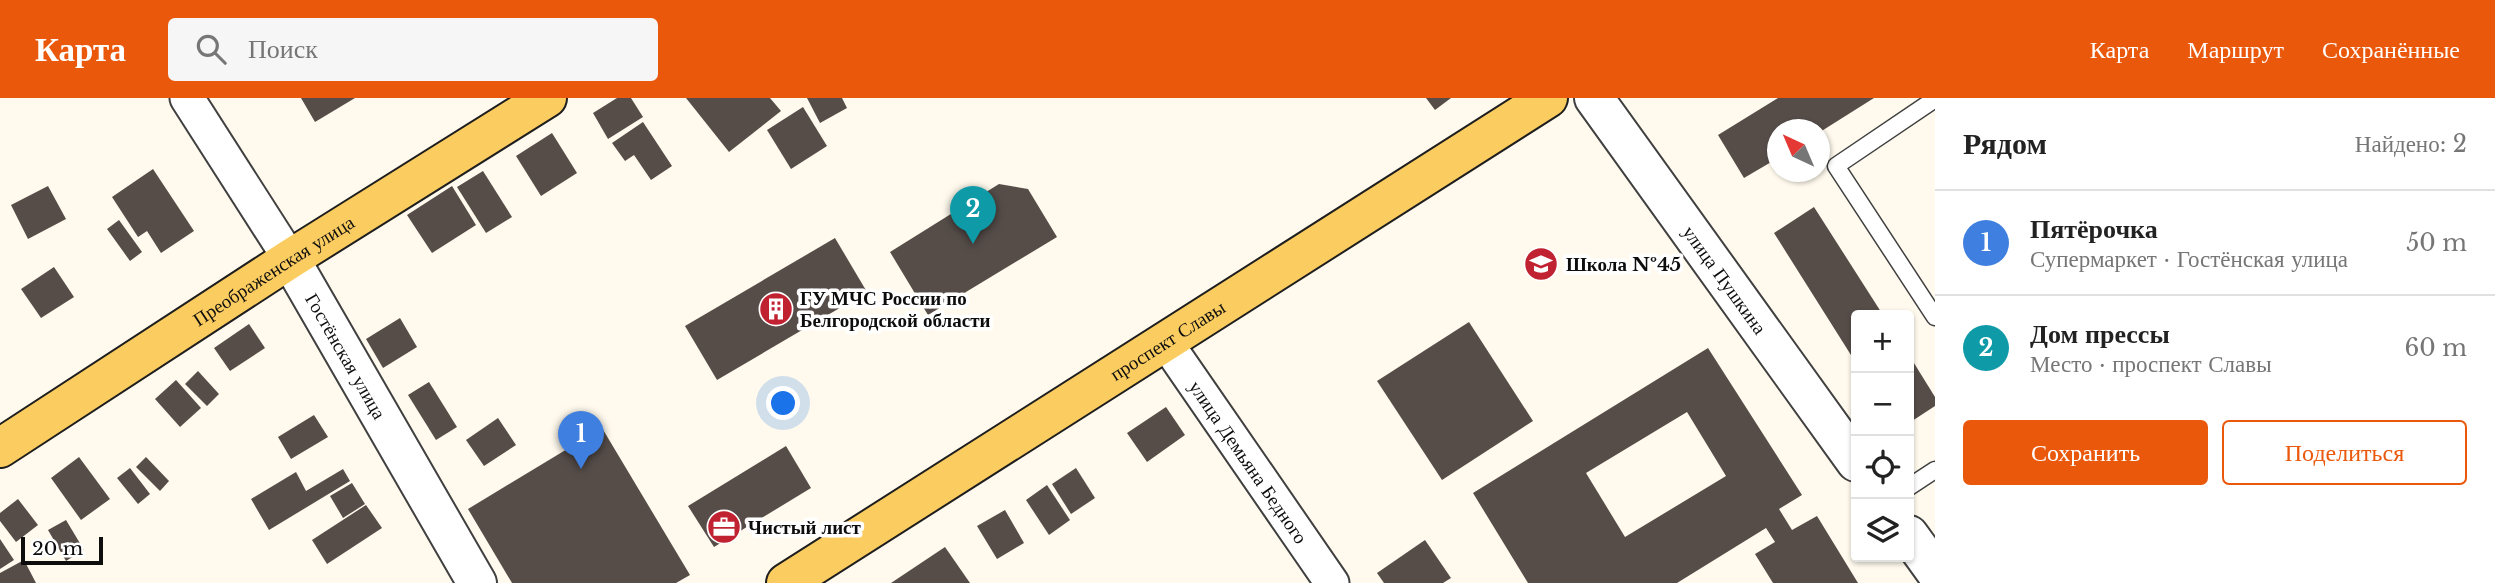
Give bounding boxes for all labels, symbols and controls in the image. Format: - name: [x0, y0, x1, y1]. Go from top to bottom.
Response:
- search box: [168, 18, 658, 81]
- text: Карта: [35, 29, 126, 70]
- icon: search: [192, 30, 230, 68]
- text: Поиск: [248, 33, 318, 65]
- text: Карта: [2090, 35, 2149, 64]
- text: Маршрут: [2187, 35, 2284, 64]
- text: Сохранённые: [2322, 35, 2460, 64]
- north arrow: [1767, 119, 1830, 182]
- text: Рядом: [1963, 125, 2047, 162]
- text: Найдено: 2: [2355, 130, 2467, 158]
- pin: 2: [950, 186, 996, 244]
- street label: Преображенская улица: [189, 210, 359, 331]
- text: Пятёрочка: [2030, 213, 2158, 245]
- street label: улица Пушкина: [1678, 221, 1772, 339]
- text: 1: [1981, 229, 1991, 257]
- text: 50 m: [2406, 229, 2467, 257]
- school or university icon: Школа №45: [1522, 245, 1560, 283]
- text: Супермаркет · Гостёнская улица: [2030, 245, 2348, 273]
- place label: Школа №45: [1566, 253, 1681, 276]
- place label: ГУ МЧС России по Белгородской области: [800, 287, 991, 332]
- street label: Гостёнская улица: [300, 289, 391, 424]
- building icon: ГУ МЧС России по Белгородской области: [757, 290, 795, 328]
- street label: проспект Славы: [1106, 296, 1230, 386]
- map controls: [1851, 310, 1914, 562]
- button: +: [1851, 310, 1914, 373]
- text: Дом прессы: [2030, 318, 2170, 350]
- text: 2: [1979, 334, 1993, 362]
- text: 60 m: [2405, 334, 2467, 362]
- text: Место · проспект Славы: [2030, 350, 2272, 378]
- button: −: [1851, 373, 1914, 436]
- street label: улица Демьяна Бедного: [1184, 376, 1312, 548]
- your location: [766, 386, 800, 420]
- pin: 1: [558, 411, 604, 469]
- button: Сохранить: [1963, 420, 2208, 485]
- button: Поделиться: [2222, 420, 2467, 485]
- button: locate: [1851, 436, 1914, 499]
- button: layers: [1851, 499, 1914, 562]
- office icon: Чистый лист: [705, 508, 743, 546]
- place label: Чистый лист: [748, 516, 862, 539]
- scale bar: [21, 534, 103, 566]
- text: 20 m: [32, 537, 83, 560]

